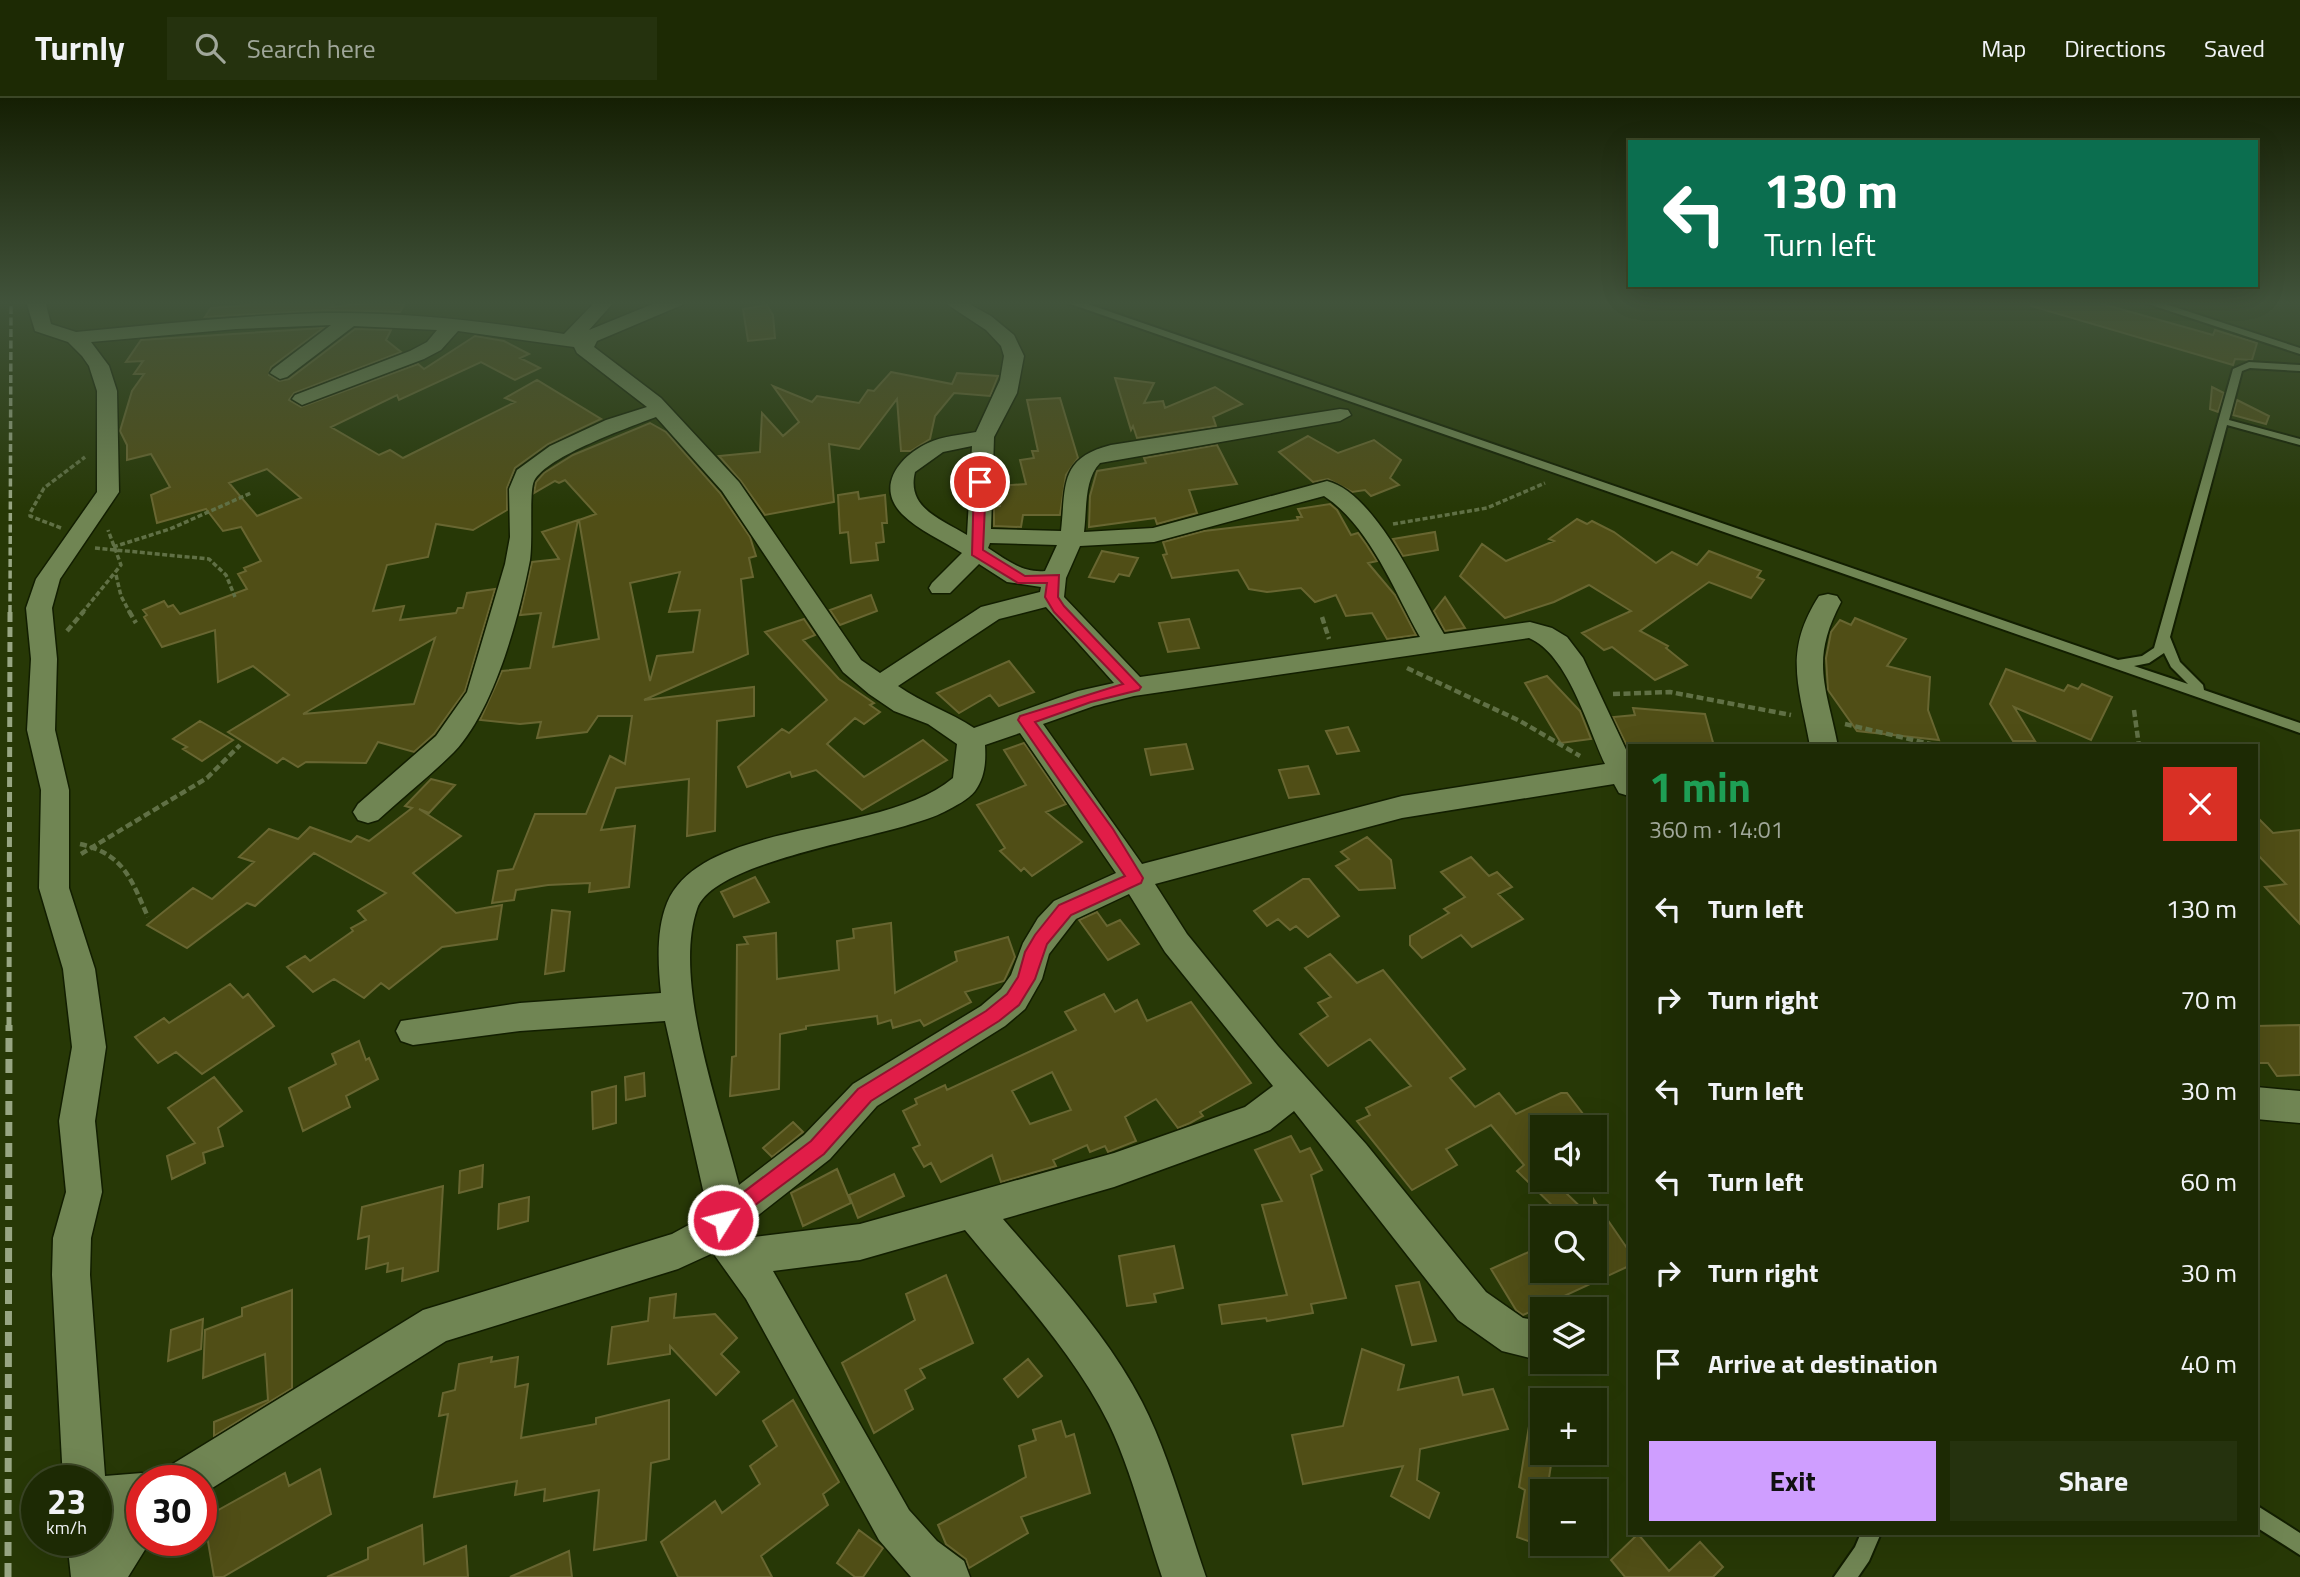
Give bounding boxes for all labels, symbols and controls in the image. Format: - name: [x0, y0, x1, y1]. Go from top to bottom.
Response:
- search box: [167, 17, 657, 80]
- text: Turnly: [35, 23, 125, 73]
- icon: search: [191, 29, 229, 67]
- text: Search here: [247, 29, 376, 68]
- text: Map: [1981, 30, 2026, 66]
- text: Directions: [2064, 30, 2166, 66]
- text: Saved: [2204, 30, 2265, 66]
- text: 130 m: [1764, 152, 1898, 227]
- icon: left: [1649, 168, 1740, 259]
- text: Turn left: [1764, 220, 1876, 268]
- pin: [950, 452, 1010, 512]
- icon: arrive: [961, 463, 999, 501]
- text: 1 min: [1649, 754, 1751, 818]
- button: close: [2163, 767, 2237, 841]
- text: 360 m · 14:01: [1649, 812, 1784, 847]
- text: Turn left: [1708, 889, 1803, 928]
- text: 130 m: [2166, 889, 2237, 928]
- icon: left: [1649, 890, 1687, 928]
- text: Turn right: [1708, 980, 1819, 1019]
- text: 70 m: [2180, 980, 2237, 1019]
- icon: right: [1649, 981, 1687, 1019]
- text: Turn left: [1708, 1071, 1803, 1110]
- text: 30 m: [2180, 1071, 2237, 1110]
- icon: left: [1649, 1072, 1687, 1110]
- map controls: [1530, 1115, 1607, 1556]
- button: sound: [1530, 1115, 1607, 1192]
- text: Turn left: [1708, 1162, 1803, 1201]
- text: 60 m: [2180, 1162, 2237, 1201]
- icon: left: [1649, 1163, 1687, 1201]
- position arrow: [686, 1183, 760, 1257]
- button: search: [1530, 1206, 1607, 1283]
- text: Turn right: [1708, 1253, 1819, 1292]
- text: 30 m: [2180, 1253, 2237, 1292]
- icon: right: [1649, 1254, 1687, 1292]
- button: layers: [1530, 1297, 1607, 1374]
- text: Arrive at destination: [1708, 1344, 1938, 1383]
- text: 40 m: [2180, 1344, 2237, 1383]
- icon: arrive: [1649, 1345, 1687, 1383]
- button: +: [1530, 1388, 1607, 1465]
- button: Exit: [1649, 1441, 1936, 1521]
- button: Share: [1950, 1441, 2237, 1521]
- speed limit sign: 30: [126, 1465, 217, 1556]
- text: 23: [47, 1474, 86, 1528]
- button: −: [1530, 1479, 1607, 1556]
- text: km/h: [46, 1514, 87, 1541]

